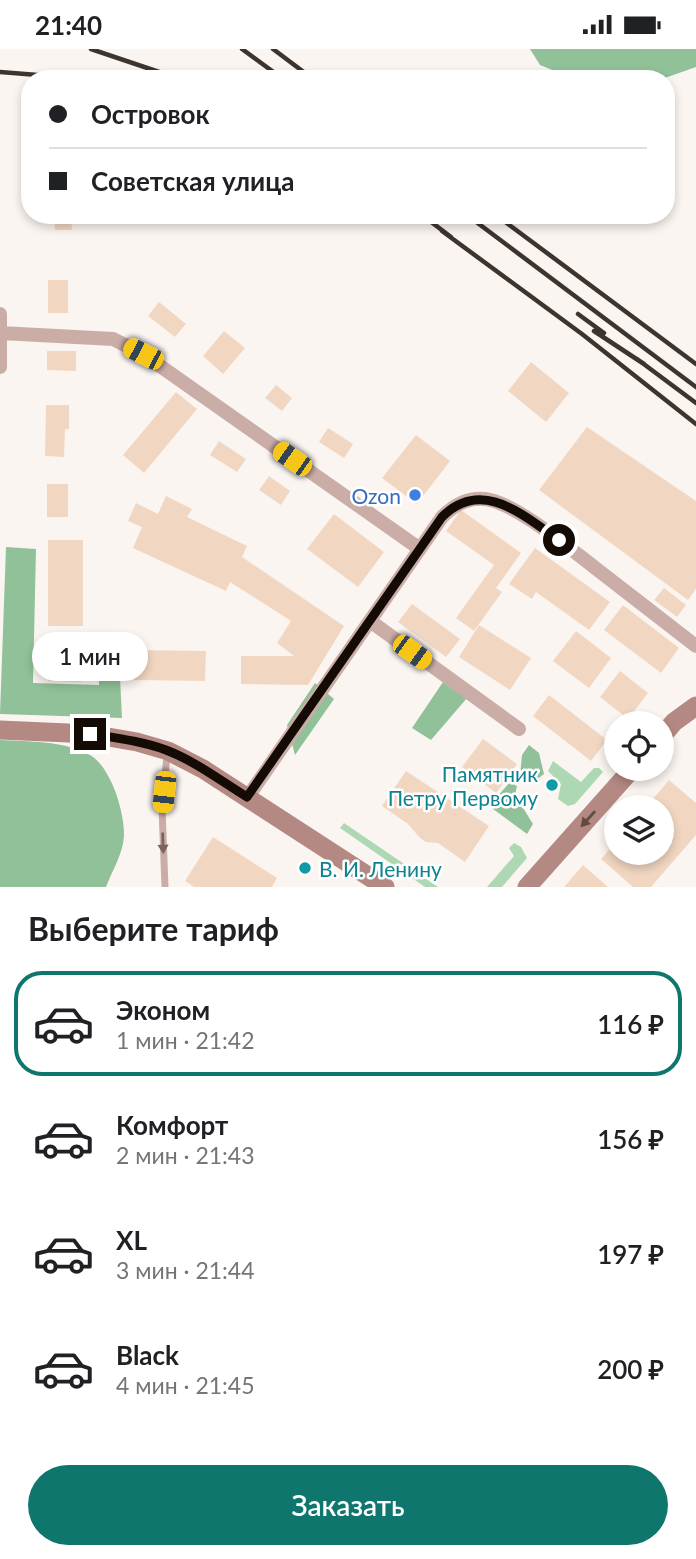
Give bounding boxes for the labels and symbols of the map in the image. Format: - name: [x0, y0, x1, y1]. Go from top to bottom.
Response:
- car: [120, 335, 167, 373]
- car: [269, 438, 316, 480]
- place label: Ozon: [352, 483, 401, 508]
- marker: Ozon: [407, 487, 423, 503]
- route start: [543, 524, 575, 556]
- car: [389, 631, 436, 673]
- callout: 1 мин: [32, 633, 148, 681]
- route end: [74, 718, 106, 750]
- place label: Памятник Петру Первому: [388, 761, 538, 810]
- car: [152, 770, 177, 814]
- marker: Памятник Петру Первому: [544, 777, 560, 793]
- one-way arrow: [580, 810, 596, 827]
- one-way arrow: [157, 832, 169, 854]
- place label: В. И. Ленину: [319, 856, 442, 881]
- marker: В. И. Ленину: [297, 860, 313, 876]

